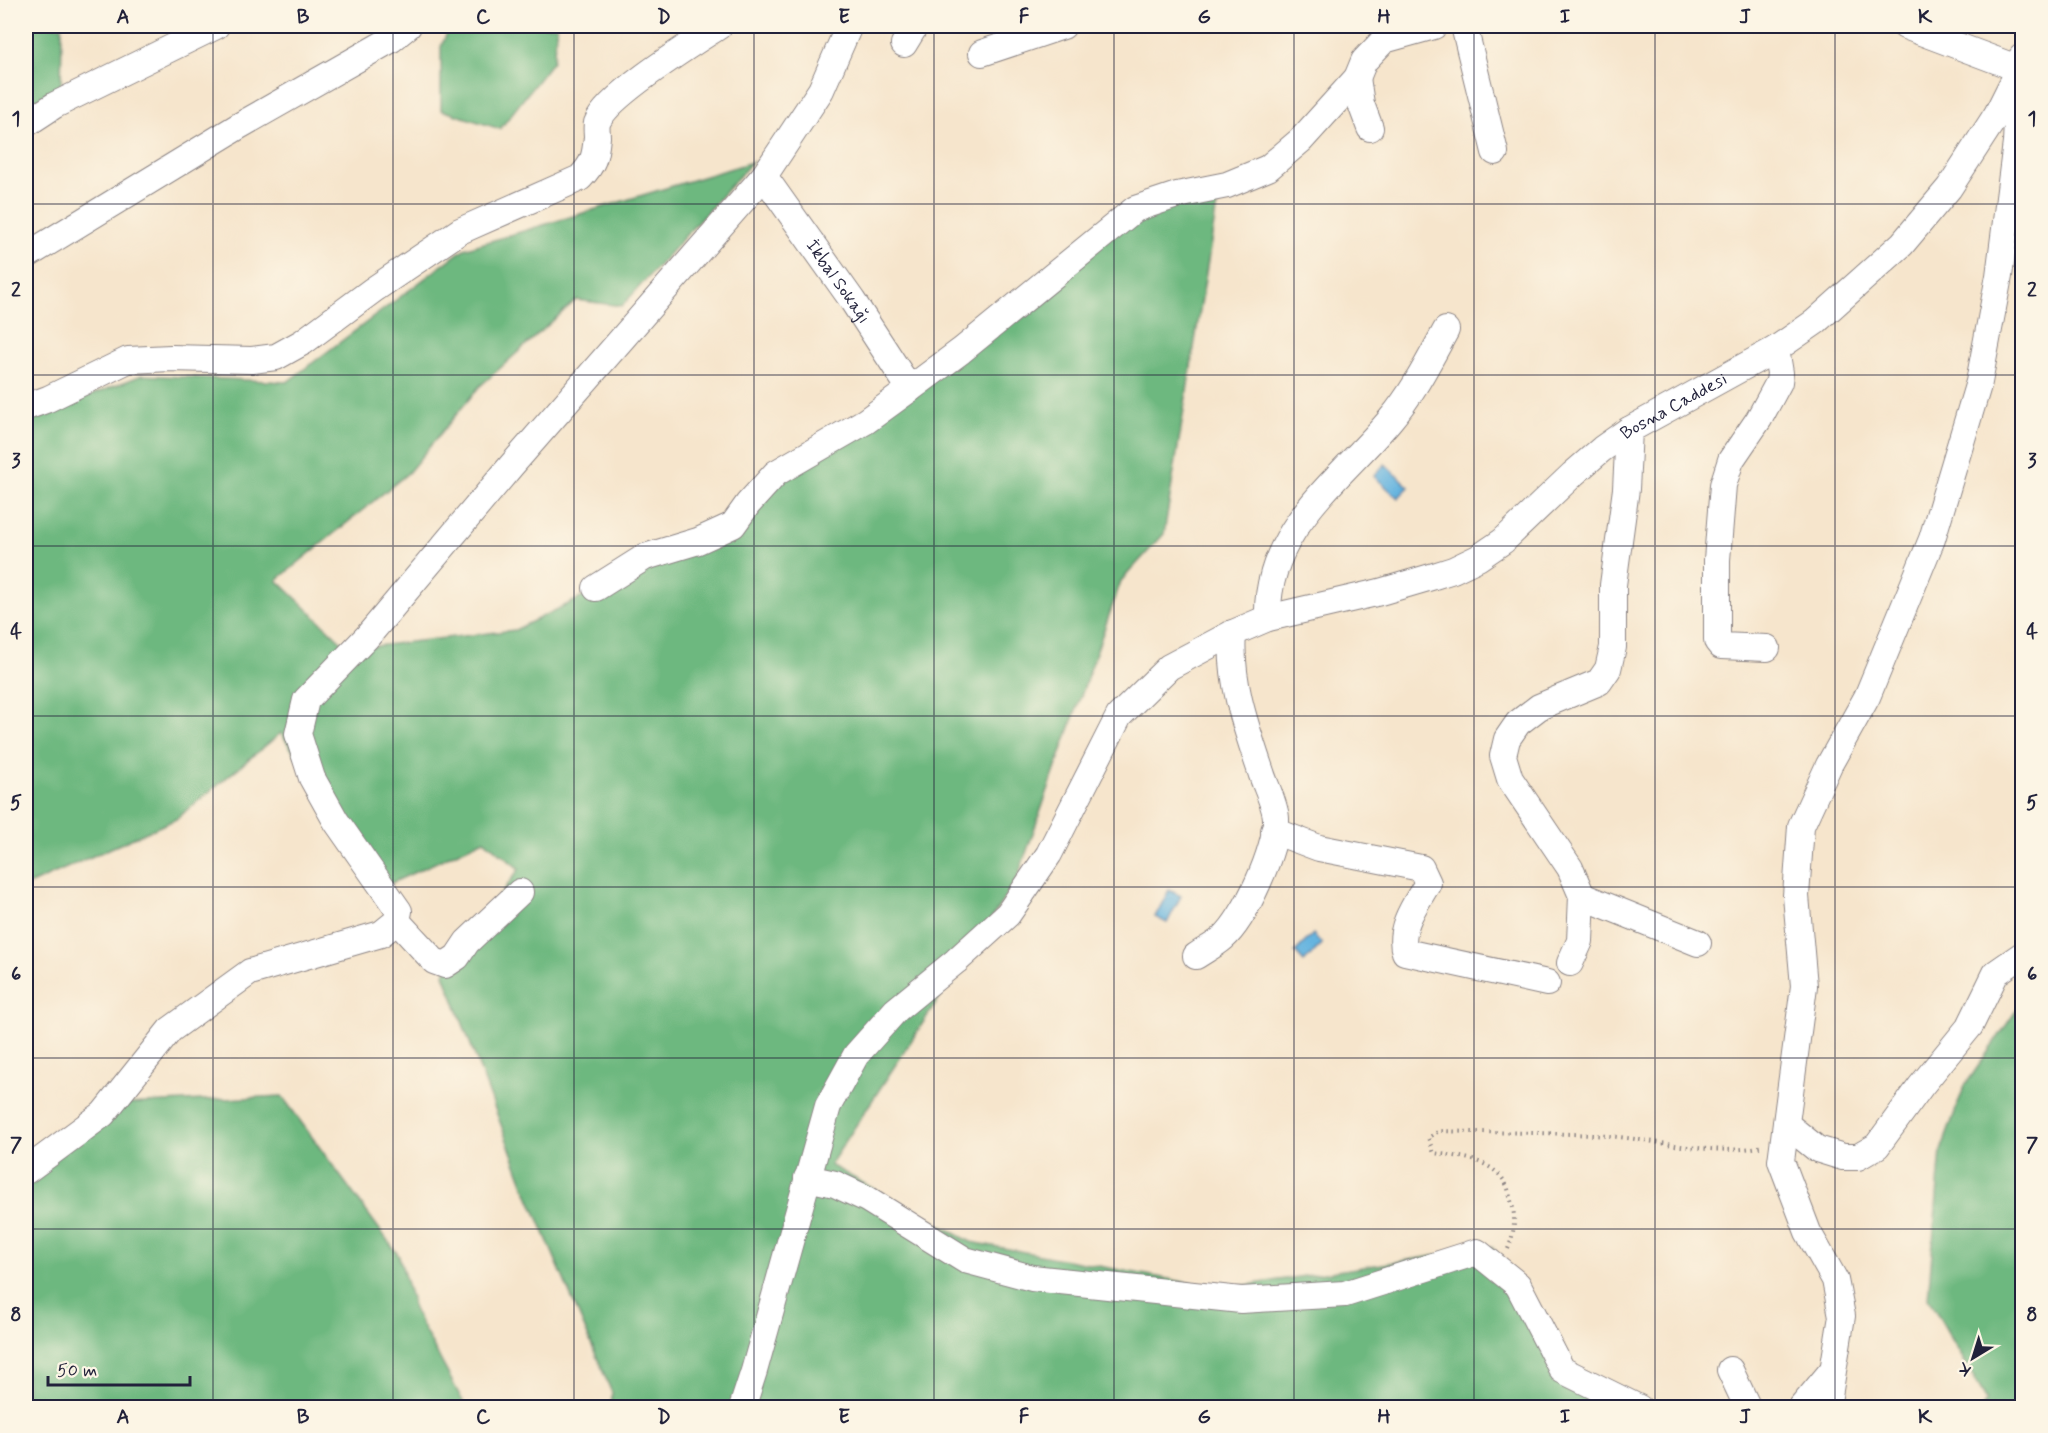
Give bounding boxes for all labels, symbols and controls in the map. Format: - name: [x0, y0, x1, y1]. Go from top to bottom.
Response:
- text: A: [116, 4, 130, 31]
- text: B: [297, 4, 310, 31]
- text: C: [476, 4, 491, 31]
- text: D: [657, 4, 671, 31]
- text: E: [838, 4, 850, 31]
- text: F: [1019, 4, 1030, 31]
- text: G: [1197, 4, 1211, 31]
- text: H: [1377, 4, 1391, 31]
- text: I: [1560, 4, 1570, 31]
- text: J: [1739, 4, 1751, 31]
- text: K: [1918, 4, 1933, 31]
- text: 1: [12, 106, 20, 133]
- text: 1: [2028, 106, 2036, 133]
- street label: İkbal Sokağı: [800, 235, 875, 329]
- text: 2: [11, 277, 21, 304]
- text: 2: [2027, 277, 2037, 304]
- street label: Bosna Caddesi: [1616, 367, 1731, 446]
- text: 3: [11, 448, 21, 475]
- text: 3: [2027, 448, 2037, 475]
- text: 4: [10, 619, 22, 646]
- text: 4: [2026, 619, 2038, 646]
- text: 5: [10, 790, 22, 817]
- text: 5: [2026, 790, 2038, 817]
- text: 6: [11, 961, 21, 988]
- text: 6: [2027, 961, 2037, 988]
- text: 7: [10, 1132, 22, 1159]
- text: 7: [2026, 1132, 2038, 1159]
- text: 8: [10, 1302, 22, 1329]
- text: 8: [2026, 1302, 2038, 1329]
- north arrow: [1943, 1328, 2003, 1388]
- scale bar: [48, 1349, 190, 1387]
- text: K: [1953, 1356, 1976, 1380]
- text: 50 m: [57, 1359, 97, 1383]
- text: A: [116, 1404, 130, 1431]
- text: B: [297, 1404, 310, 1431]
- text: C: [476, 1404, 491, 1431]
- text: D: [657, 1404, 671, 1431]
- text: E: [838, 1404, 850, 1431]
- text: F: [1019, 1404, 1030, 1431]
- text: G: [1197, 1404, 1211, 1431]
- text: H: [1377, 1404, 1391, 1431]
- text: I: [1560, 1404, 1570, 1431]
- text: J: [1739, 1404, 1751, 1431]
- text: K: [1918, 1404, 1933, 1431]

